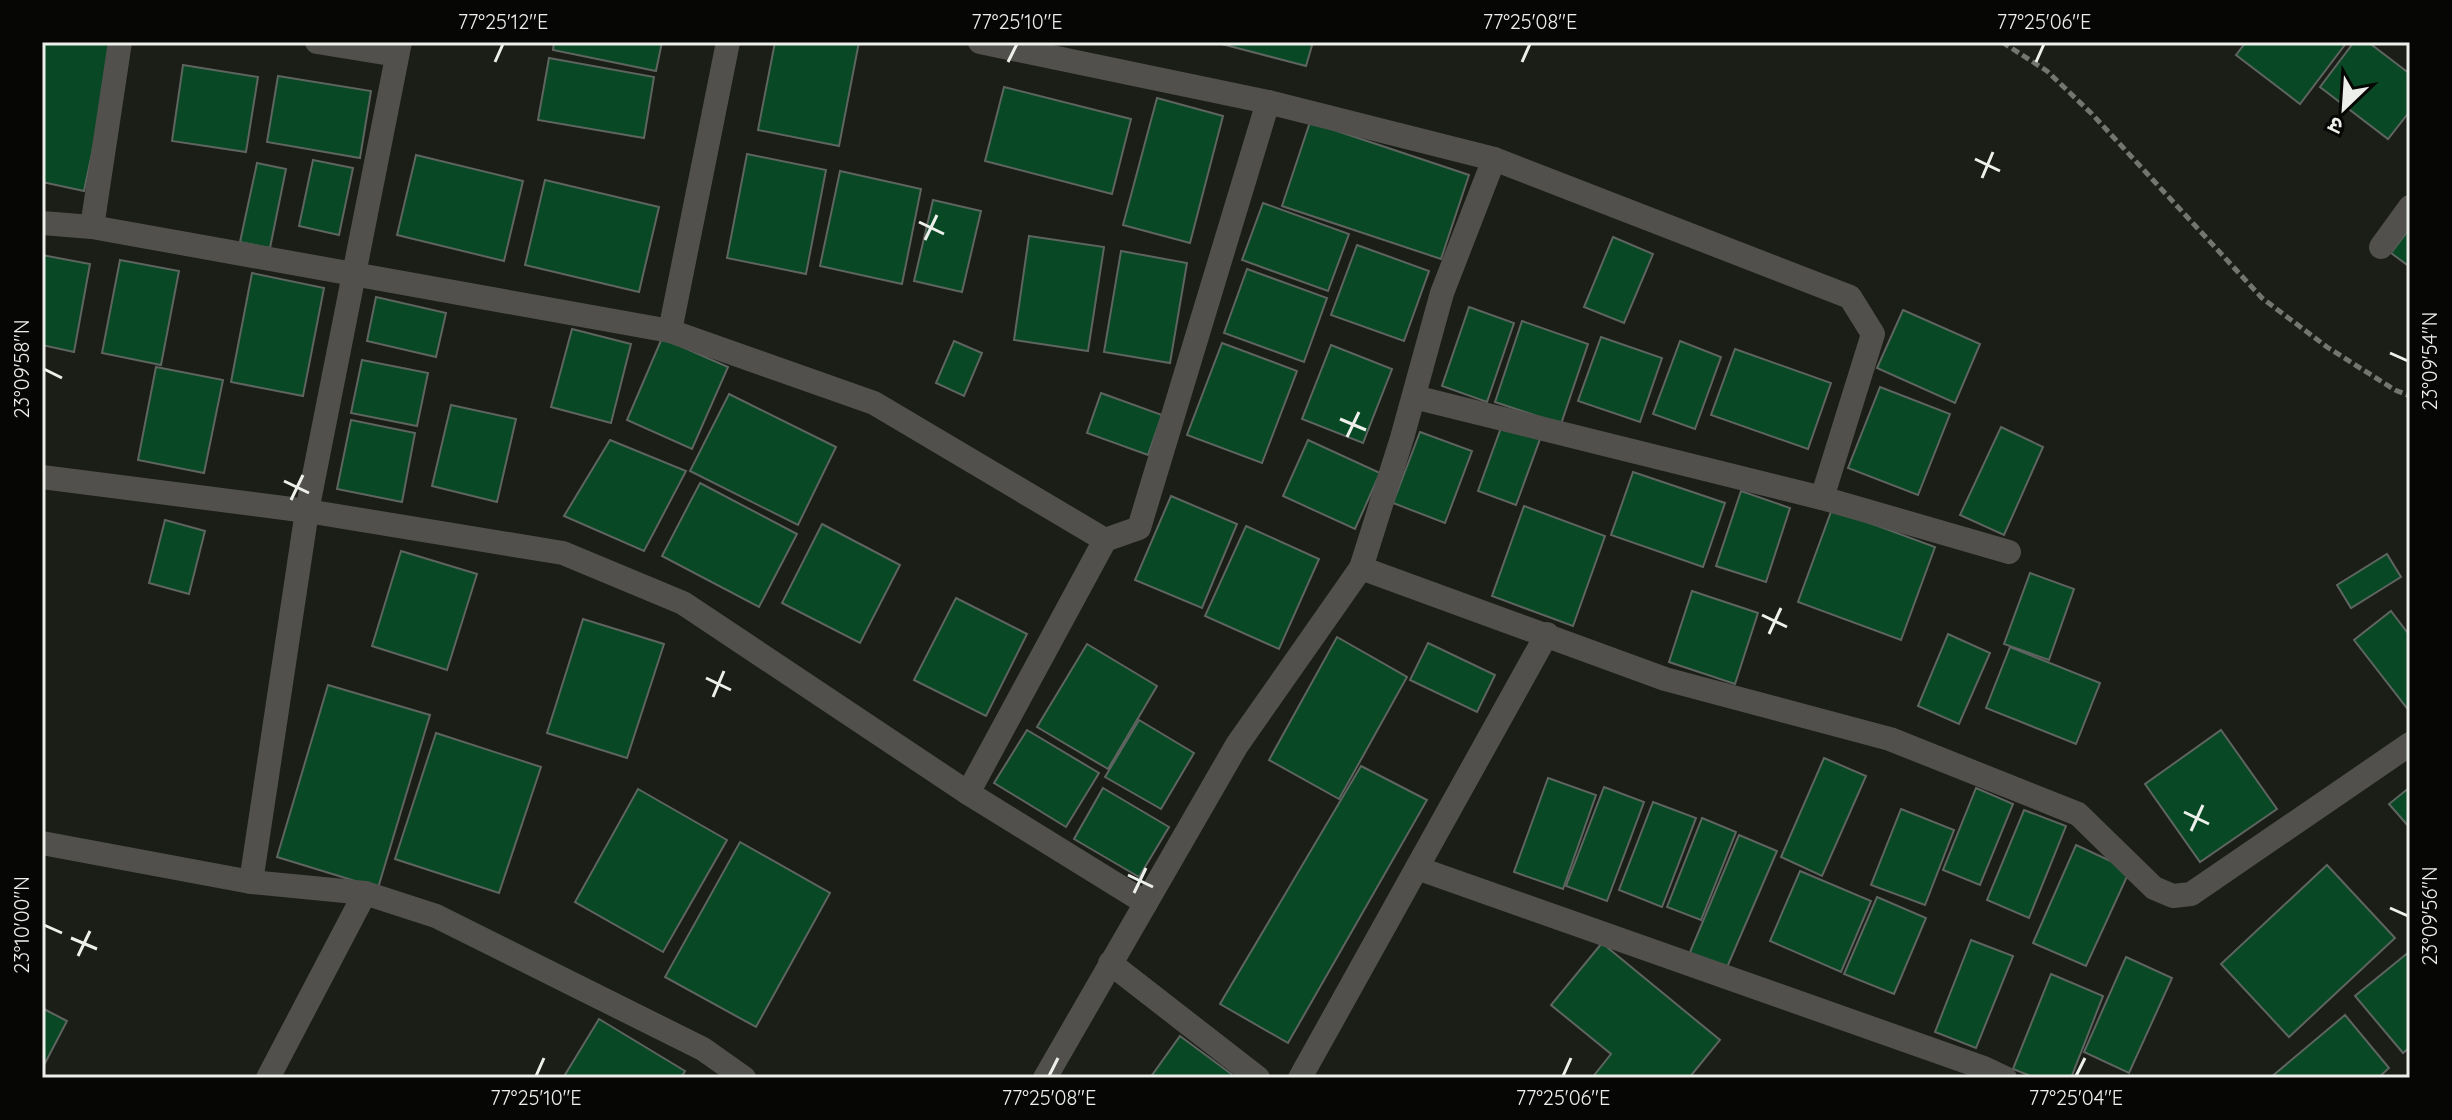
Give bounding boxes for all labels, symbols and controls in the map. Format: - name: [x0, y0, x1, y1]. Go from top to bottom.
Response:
- text: 77°25'12"E: [458, 9, 548, 34]
- text: 77°25'10"E: [971, 9, 1063, 34]
- text: 77°25'08"E: [1483, 9, 1577, 34]
- text: 77°25'06"E: [1997, 9, 2091, 34]
- north arrow: [2304, 68, 2384, 148]
- text: उ: [2323, 110, 2347, 142]
- text: 23°09'54"N: [2417, 312, 2442, 410]
- text: 23°09'58"N: [9, 319, 34, 419]
- text: 23°09'56"N: [2417, 867, 2442, 966]
- text: 23°10'00"N: [9, 876, 34, 974]
- text: 77°25'10"E: [490, 1085, 582, 1110]
- text: 77°25'08"E: [1002, 1085, 1096, 1110]
- text: 77°25'06"E: [1516, 1085, 1610, 1110]
- text: 77°25'04"E: [2029, 1085, 2123, 1110]

